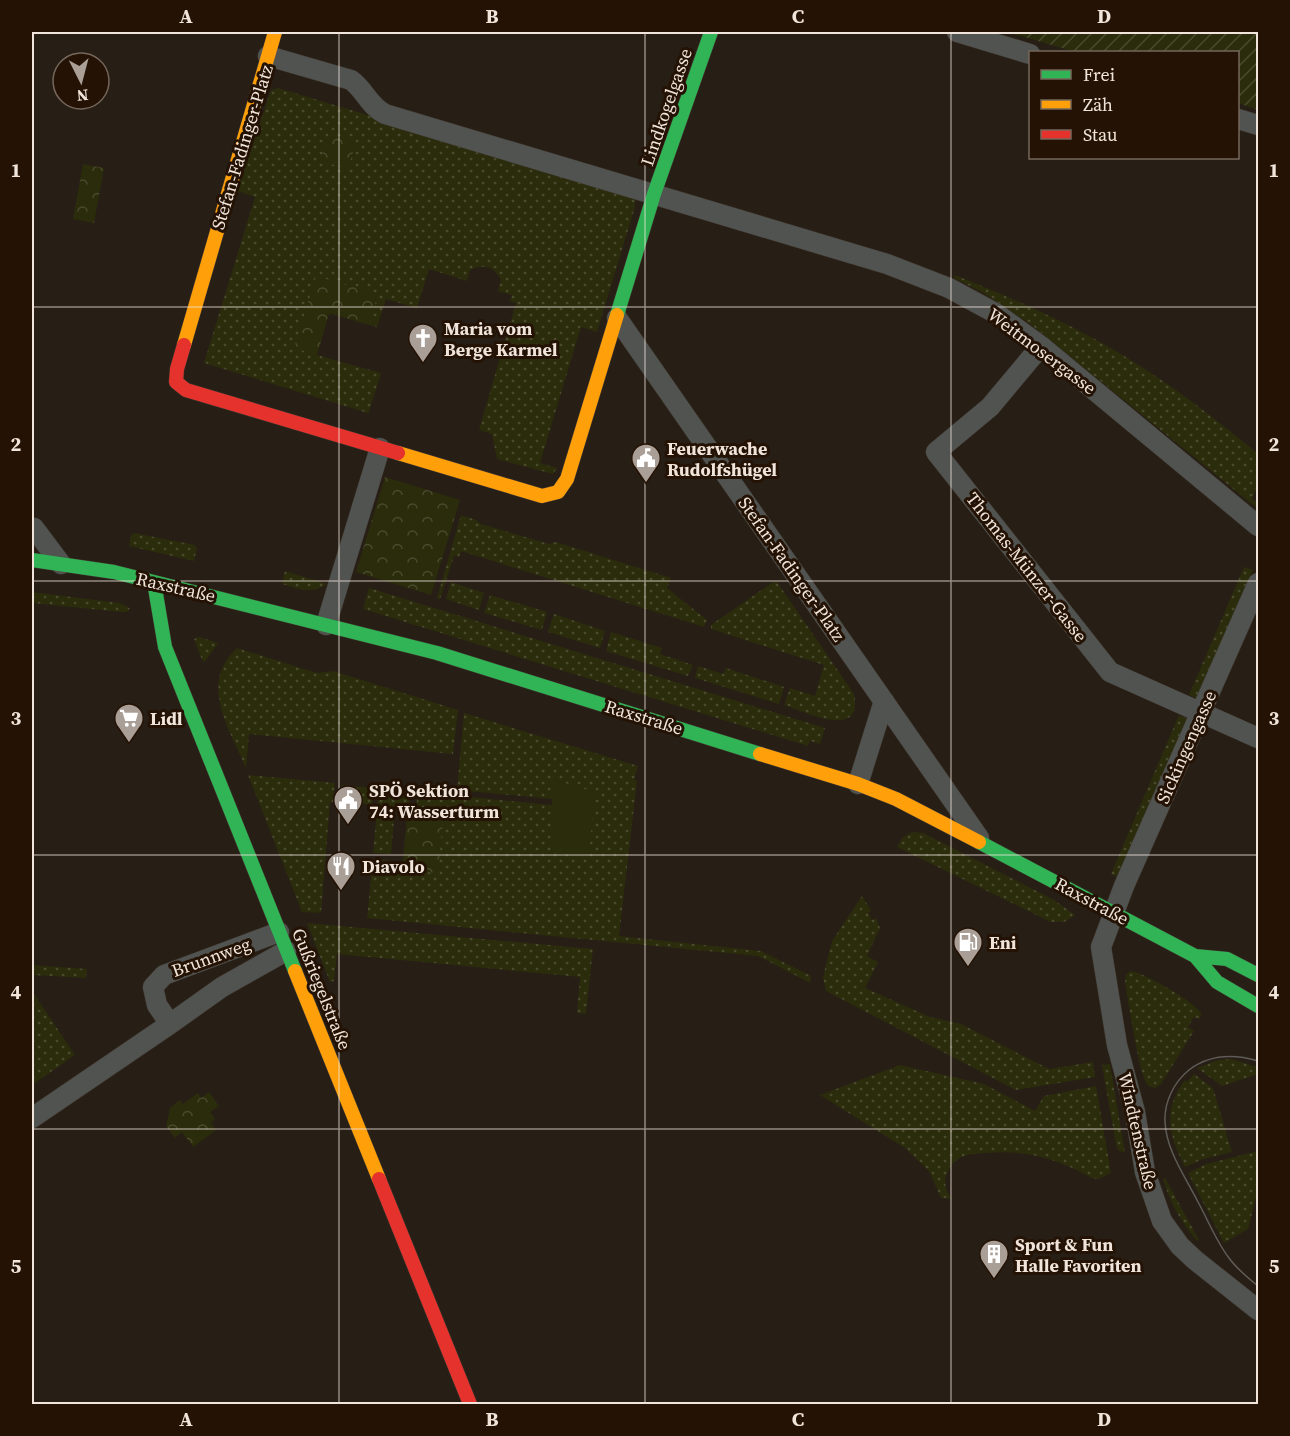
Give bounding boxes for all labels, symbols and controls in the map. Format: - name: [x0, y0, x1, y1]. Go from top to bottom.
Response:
- text: A: [179, 2, 193, 30]
- text: B: [485, 2, 499, 30]
- text: C: [792, 2, 804, 30]
- text: D: [1097, 2, 1111, 30]
- street label: Lindkogelgasse: [634, 45, 698, 169]
- north arrow: [51, 51, 111, 111]
- legend: [1029, 51, 1239, 159]
- street label: Stefan-Fadinger-Platz: [205, 61, 279, 233]
- text: Frei: [1083, 62, 1115, 87]
- text: N: [75, 84, 90, 108]
- text: Zäh: [1083, 92, 1113, 117]
- text: Stau: [1083, 122, 1118, 147]
- text: 1: [11, 156, 21, 184]
- text: 1: [1269, 156, 1279, 184]
- street label: Weitmosergasse: [983, 302, 1101, 400]
- place label: Maria vom Berge Karmel: [444, 316, 558, 362]
- church icon: Maria vom Berge Karmel: [407, 322, 439, 364]
- text: 2: [11, 430, 22, 458]
- text: 2: [1269, 430, 1280, 458]
- place label: Feuerwache Rudolfshügel: [667, 436, 777, 482]
- public building icon: Feuerwache Rudolfshügel: [630, 442, 662, 484]
- street label: Thomas-Münzer-Gasse: [961, 487, 1093, 647]
- street label: Stefan-Fadinger-Platz: [733, 492, 851, 646]
- street label: Raxstraße: [134, 566, 218, 608]
- street label: Sickingengasse: [1150, 686, 1222, 808]
- street label: Raxstraße: [602, 693, 686, 741]
- supermarket icon: Lidl: [113, 702, 145, 744]
- text: 3: [11, 704, 22, 732]
- text: 3: [1269, 704, 1280, 732]
- place label: Lidl: [150, 706, 183, 731]
- place label: SPÖ Sektion 74: Wasserturm: [369, 778, 499, 824]
- public building icon: SPÖ Sektion 74: Wasserturm: [332, 784, 364, 826]
- restaurant icon: Diavolo: [325, 850, 357, 892]
- place label: Diavolo: [362, 854, 425, 879]
- street label: Raxstraße: [1051, 871, 1133, 931]
- street label: Gußriegelstraße: [286, 924, 358, 1054]
- fuel station icon: Eni: [952, 926, 984, 968]
- place label: Eni: [989, 930, 1017, 955]
- street label: Brunnweg: [168, 931, 254, 983]
- text: 4: [11, 978, 22, 1006]
- text: 4: [1269, 978, 1280, 1006]
- street label: Windtenstraße: [1112, 1070, 1164, 1192]
- place label: Sport & Fun Halle Favoriten: [1015, 1232, 1142, 1278]
- building icon: Sport & Fun Halle Favoriten: [978, 1238, 1010, 1280]
- text: 5: [11, 1252, 22, 1280]
- text: 5: [1269, 1252, 1280, 1280]
- text: A: [179, 1405, 193, 1433]
- text: B: [485, 1405, 499, 1433]
- text: C: [792, 1405, 804, 1433]
- text: D: [1097, 1405, 1111, 1433]

